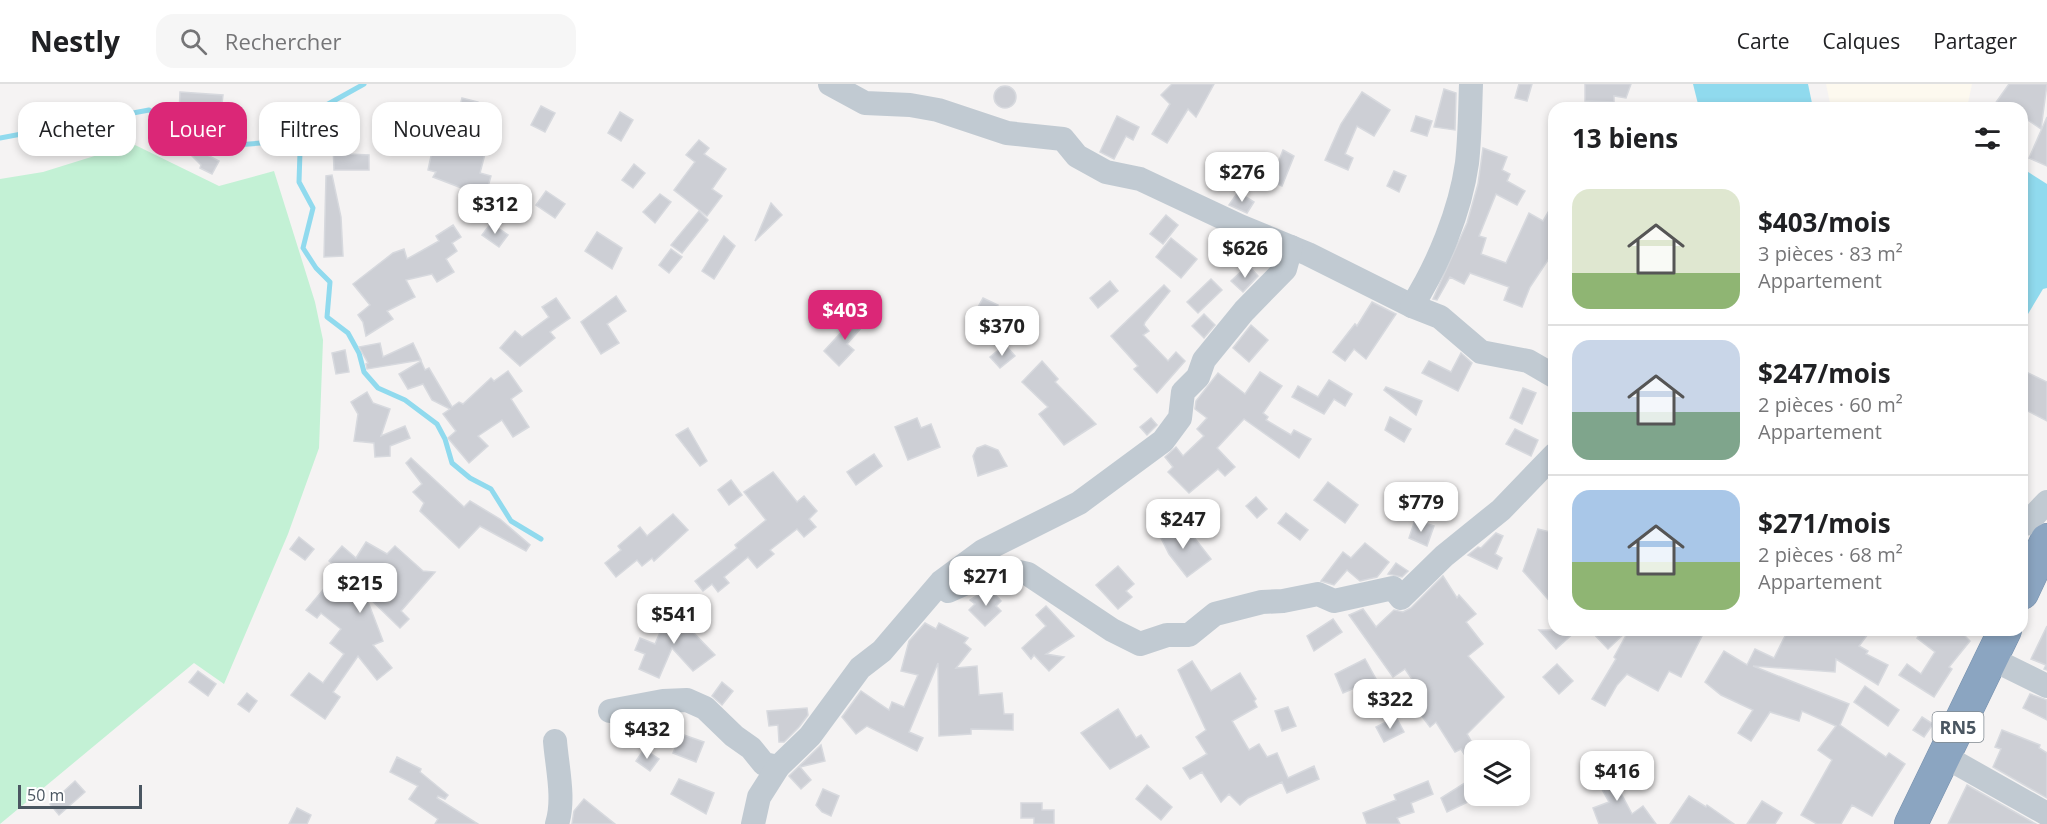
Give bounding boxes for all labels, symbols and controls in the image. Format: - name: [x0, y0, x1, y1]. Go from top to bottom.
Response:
- search box: [156, 14, 576, 68]
- text: Nestly: [30, 22, 120, 60]
- icon: search: [177, 25, 210, 58]
- text: Rechercher: [225, 26, 342, 56]
- text: Carte: [1737, 27, 1789, 55]
- text: Calques: [1822, 27, 1900, 55]
- text: Partager: [1933, 27, 2017, 55]
- chip: Acheter: [18, 102, 136, 156]
- chip: Louer: [148, 102, 247, 156]
- chip: Filtres: [259, 102, 360, 156]
- chip: Nouveau: [372, 102, 502, 156]
- text: 13 biens: [1572, 120, 1678, 156]
- icon: filters: [1971, 122, 2004, 155]
- pin: $276: [1206, 152, 1278, 203]
- text: $276: [1219, 158, 1265, 185]
- pin: $312: [459, 184, 531, 235]
- text: $312: [472, 190, 518, 217]
- text: $403/mois: [1758, 204, 1891, 240]
- icon: home: [1620, 213, 1692, 285]
- pin: $626: [1209, 228, 1281, 279]
- text: $626: [1222, 234, 1268, 261]
- text: 3 pièces · 83 m²: [1758, 240, 1903, 267]
- text: Appartement: [1758, 267, 1882, 294]
- pin: $403: [809, 290, 881, 341]
- text: $403: [822, 296, 868, 323]
- pin: $370: [966, 306, 1038, 357]
- text: $370: [979, 312, 1025, 339]
- text: $247/mois: [1758, 355, 1891, 391]
- icon: home: [1620, 364, 1692, 436]
- text: 2 pièces · 60 m²: [1758, 391, 1903, 418]
- text: Appartement: [1758, 418, 1882, 445]
- pin: $779: [1385, 482, 1457, 533]
- text: $779: [1398, 488, 1444, 515]
- pin: $247: [1147, 499, 1219, 550]
- text: $247: [1160, 505, 1206, 532]
- text: $271/mois: [1758, 505, 1891, 541]
- icon: home: [1620, 514, 1692, 586]
- text: 2 pièces · 68 m²: [1758, 541, 1903, 568]
- pin: $271: [950, 556, 1022, 607]
- text: $271: [963, 562, 1009, 589]
- pin: $215: [324, 563, 396, 614]
- text: Appartement: [1758, 568, 1882, 595]
- text: $215: [337, 569, 383, 596]
- pin: $541: [638, 594, 710, 645]
- text: $541: [651, 600, 697, 627]
- pin: $322: [1354, 679, 1426, 730]
- text: $322: [1367, 685, 1413, 712]
- pin: $432: [611, 709, 683, 760]
- road number: RN5: [1932, 712, 1984, 742]
- text: $432: [624, 715, 670, 742]
- map controls: [1464, 740, 1530, 806]
- button: layers: [1464, 740, 1530, 806]
- pin: $416: [1581, 751, 1653, 802]
- text: $416: [1594, 757, 1640, 784]
- scale bar: [18, 782, 142, 810]
- text: 50 m: [27, 784, 64, 806]

